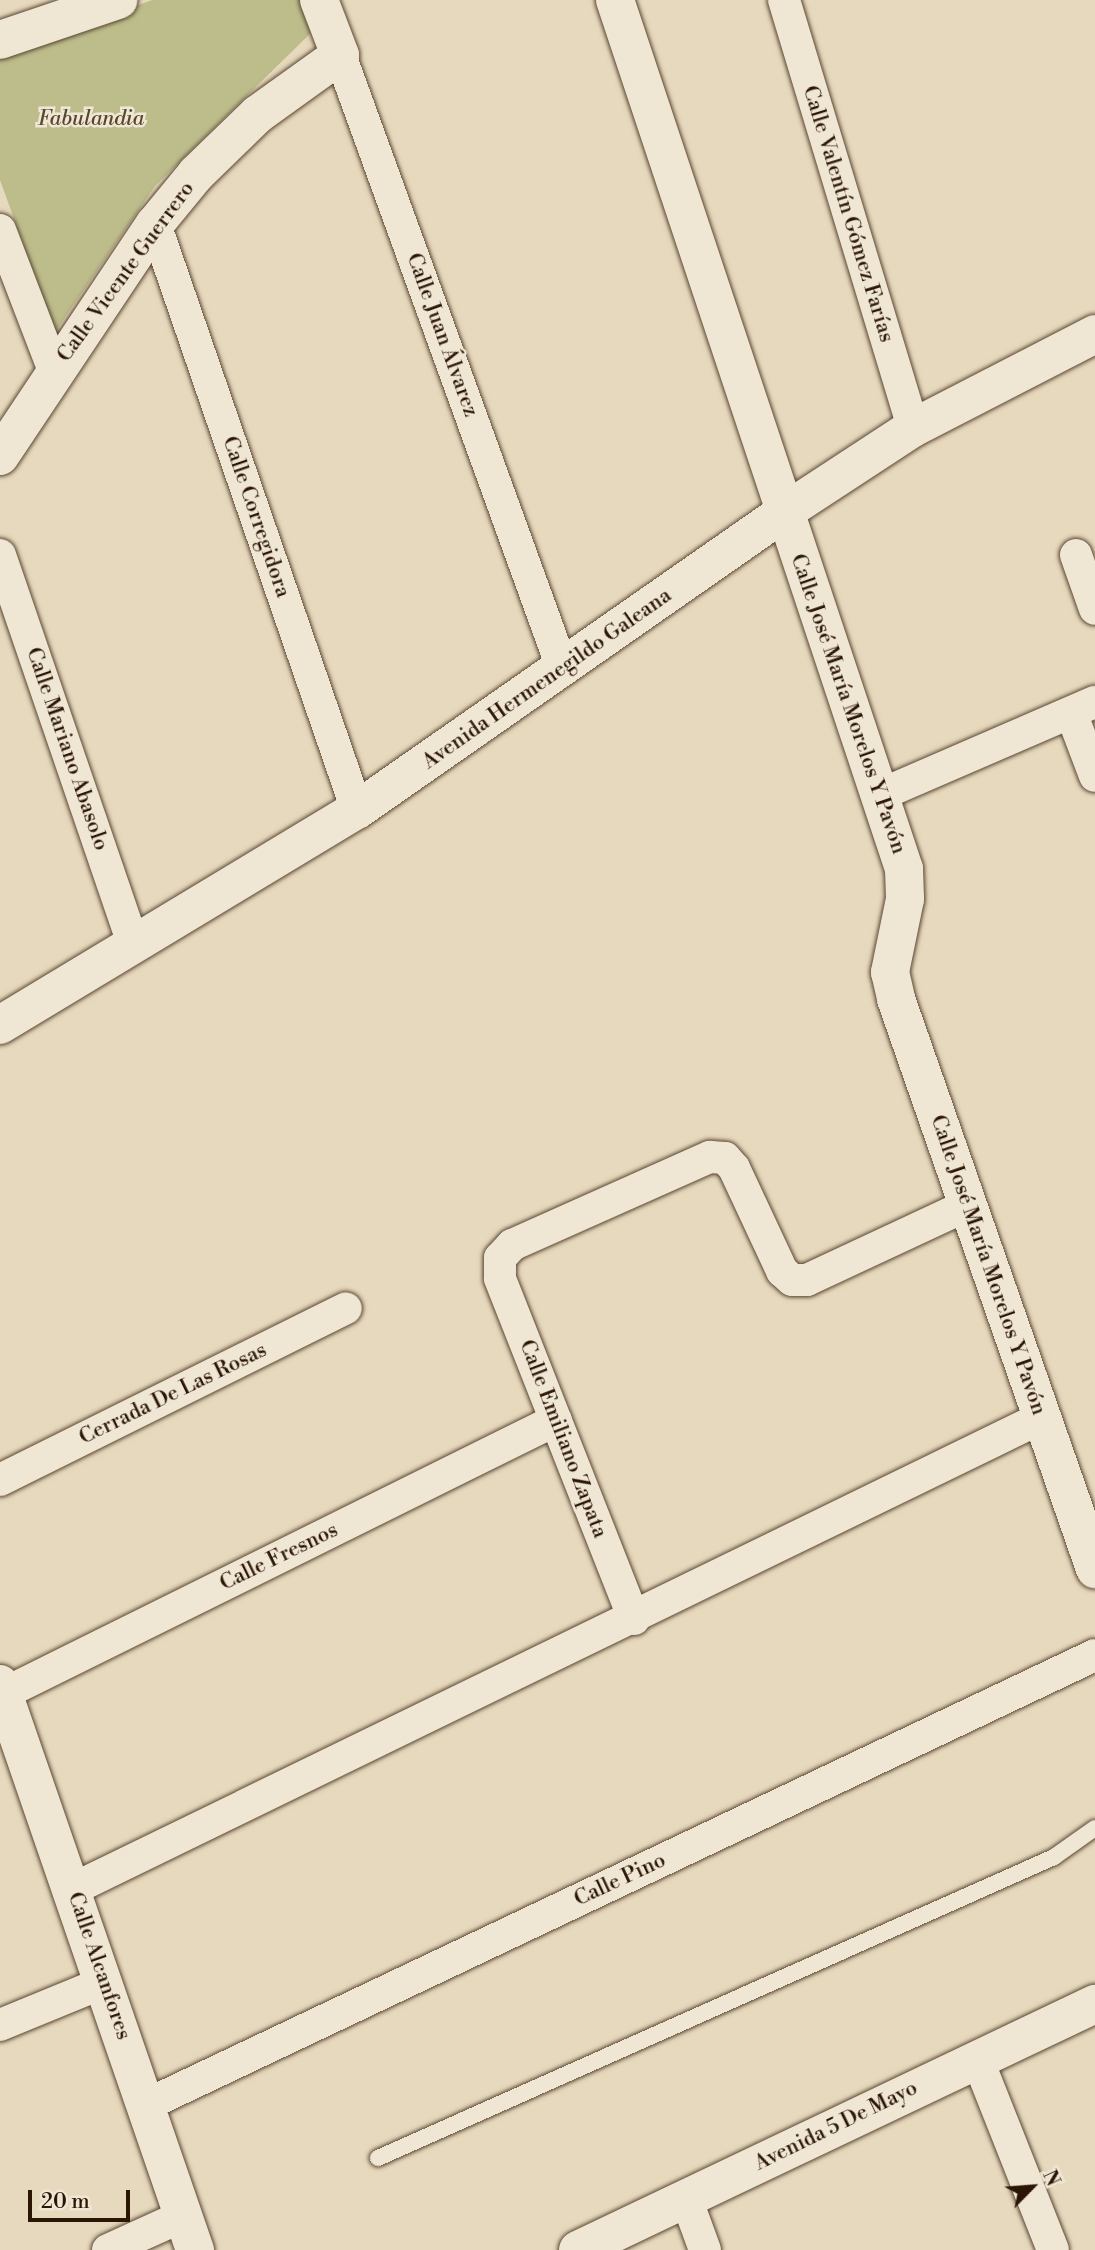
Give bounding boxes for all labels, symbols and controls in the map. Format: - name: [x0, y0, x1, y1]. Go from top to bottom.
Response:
- street label: Calle Valentín Gómez Farías: [797, 83, 899, 345]
- park label: Fabulandia: [38, 106, 144, 132]
- street label: Calle Vicente Guerrero: [52, 177, 200, 367]
- street label: Calle Juan Álvarez: [401, 250, 483, 420]
- street label: Calle Corregidora: [217, 433, 295, 601]
- street label: Calle José María Morelos Y Pavón: [785, 551, 911, 857]
- street label: Avenida Hermenegildo Galeana: [418, 583, 676, 775]
- street label: Calle Mariano Abasolo: [20, 644, 114, 854]
- street label: Calle José María Morelos Y Pavón: [925, 1112, 1051, 1418]
- street label: Calle Emiliano Zapata: [514, 1336, 612, 1542]
- street label: Cerrada De Las Rosas: [75, 1338, 271, 1450]
- street label: Calle Fresnos: [216, 1518, 342, 1596]
- street label: Calle Pino: [570, 1848, 670, 1912]
- street label: Calle Alcanfores: [62, 1889, 136, 2043]
- street label: Avenida 5 De Mayo: [750, 2076, 922, 2176]
- north arrow: [997, 2152, 1067, 2222]
- text: N: [1037, 2166, 1065, 2190]
- scale bar: [32, 2176, 133, 2220]
- text: 20 m: [41, 2189, 90, 2215]

